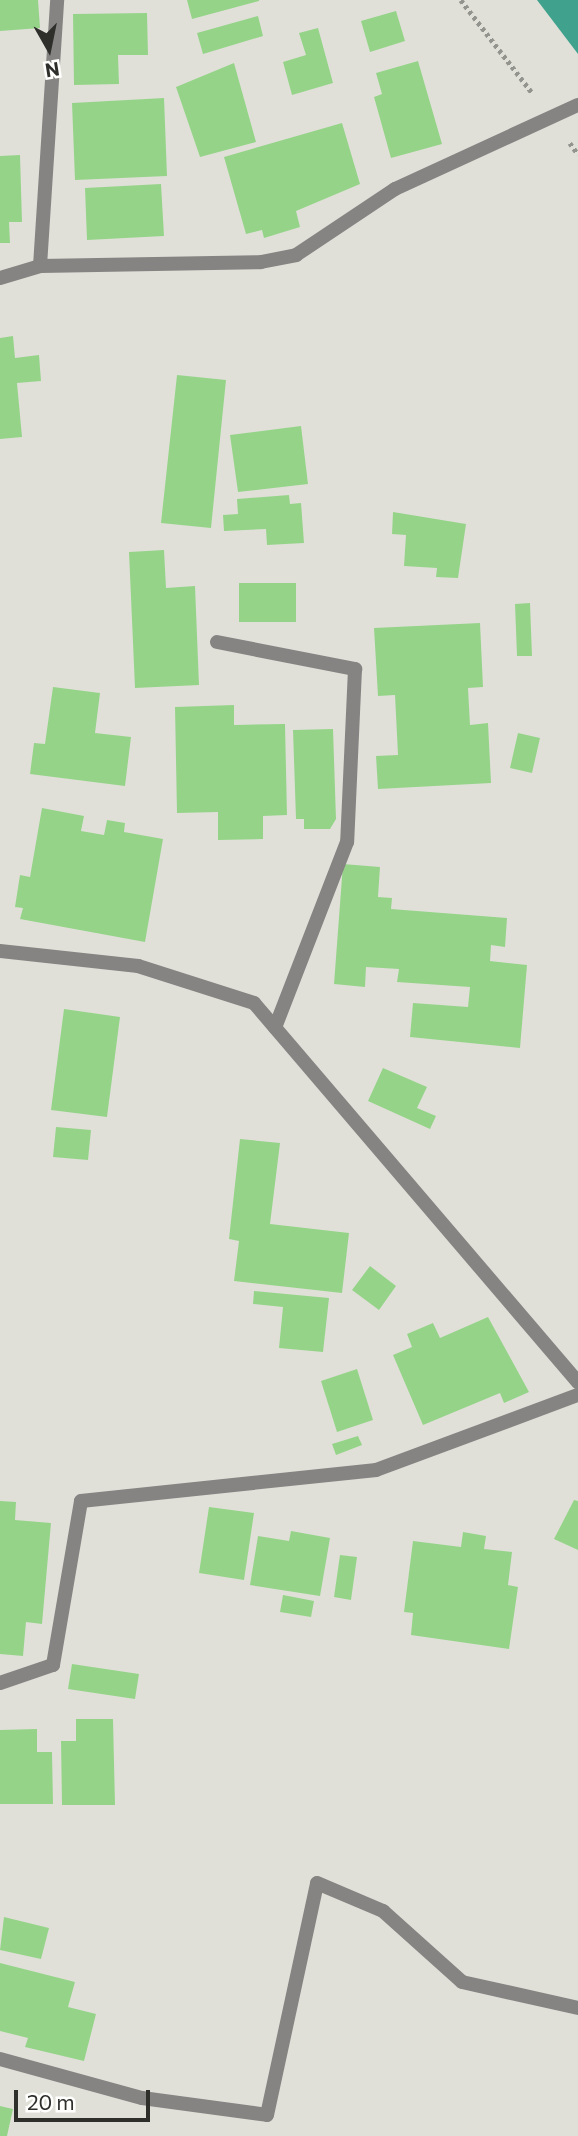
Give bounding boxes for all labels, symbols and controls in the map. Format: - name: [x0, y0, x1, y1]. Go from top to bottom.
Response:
- north arrow: [14, 14, 84, 84]
- text: N: [44, 58, 61, 83]
- scale bar: [18, 2076, 154, 2120]
- text: 20 m: [27, 2089, 75, 2114]

